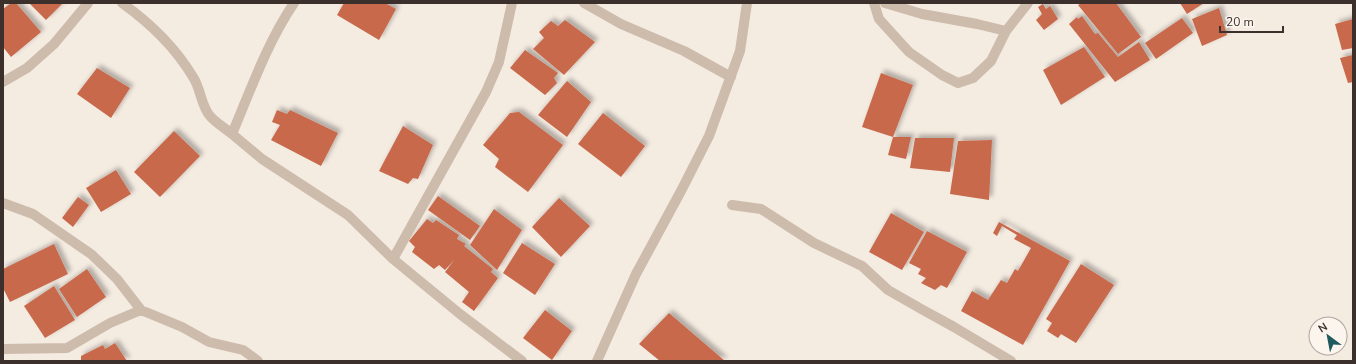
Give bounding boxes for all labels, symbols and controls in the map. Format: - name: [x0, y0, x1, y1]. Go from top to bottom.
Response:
- scale bar: [1220, 8, 1283, 34]
- text: 20 m: [1226, 14, 1254, 30]
- north arrow: [1308, 316, 1348, 356]
- text: N: [1315, 319, 1330, 336]

